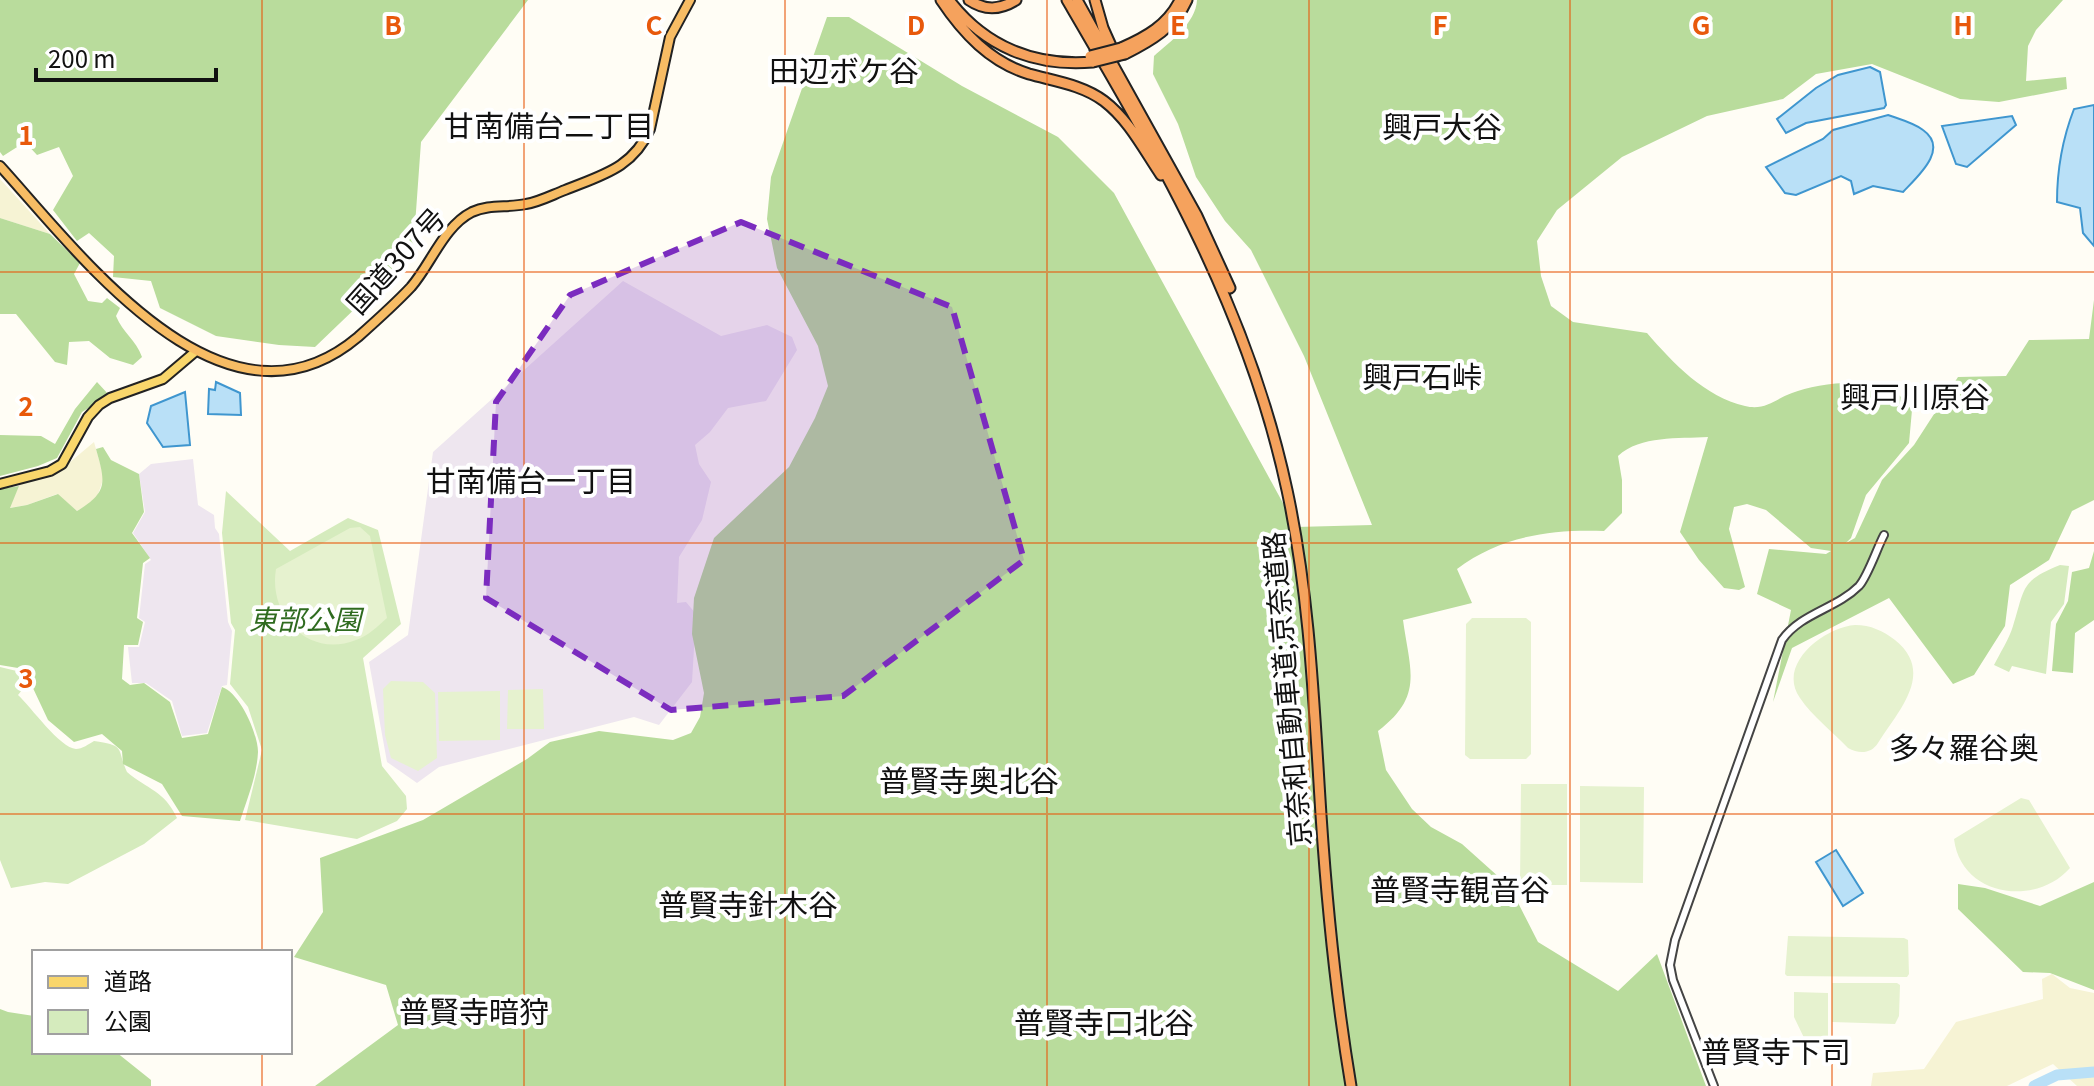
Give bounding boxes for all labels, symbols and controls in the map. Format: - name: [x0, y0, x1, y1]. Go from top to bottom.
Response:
- text: B: [384, 5, 402, 42]
- text: C: [645, 5, 663, 42]
- text: D: [907, 5, 925, 42]
- text: E: [1170, 5, 1186, 42]
- text: F: [1432, 5, 1448, 42]
- text: G: [1692, 5, 1710, 42]
- text: H: [1953, 5, 1973, 42]
- scale bar: [36, 32, 216, 82]
- text: 200 m: [48, 40, 116, 75]
- district label: 田辺ボケ谷: [769, 47, 919, 91]
- district label: 甘南備台二丁目: [444, 102, 654, 146]
- district label: 興戸大谷: [1382, 103, 1502, 147]
- text: 1: [18, 115, 34, 152]
- street label: 国道307号: [336, 198, 453, 322]
- district label: 興戸石峠: [1362, 353, 1482, 397]
- district label: 興戸川原谷: [1840, 373, 1990, 417]
- text: 2: [18, 386, 34, 423]
- district label: 甘南備台一丁目: [426, 457, 636, 501]
- street label: 京奈和自動車道;京奈道路: [1251, 530, 1319, 848]
- park label: 東部公園: [249, 598, 365, 638]
- text: 3: [18, 658, 34, 695]
- district label: 多々羅谷奥: [1889, 724, 2039, 768]
- district label: 普賢寺奥北谷: [879, 757, 1059, 801]
- district label: 普賢寺観音谷: [1370, 866, 1550, 910]
- district label: 普賢寺針木谷: [658, 881, 838, 925]
- legend: [32, 950, 292, 1054]
- text: 道路: [104, 962, 152, 997]
- district label: 普賢寺暗狩: [399, 988, 549, 1032]
- district label: 普賢寺口北谷: [1014, 999, 1194, 1043]
- text: 公園: [104, 1002, 152, 1037]
- district label: 普賢寺下司: [1701, 1028, 1851, 1072]

